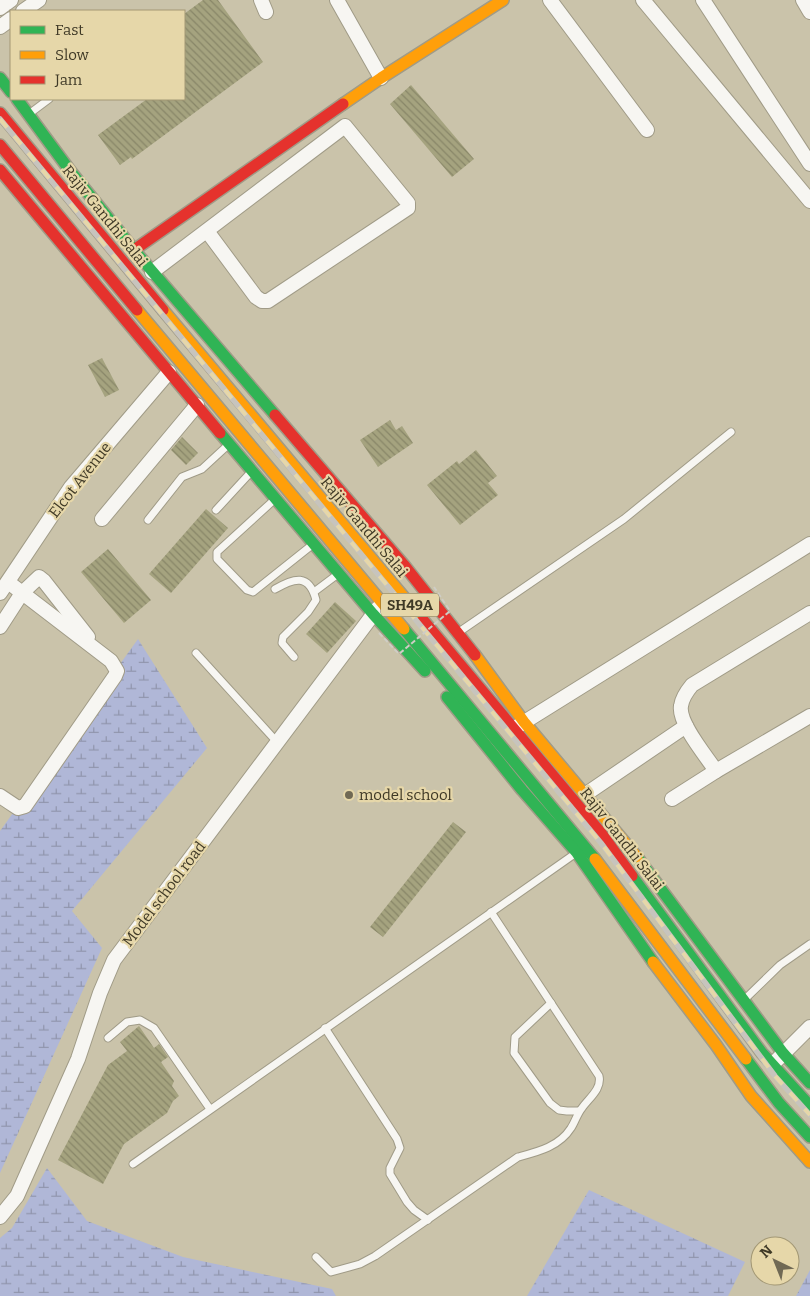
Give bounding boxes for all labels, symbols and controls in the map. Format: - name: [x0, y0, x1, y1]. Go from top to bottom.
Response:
- legend: [10, 10, 185, 100]
- text: Fast: [55, 21, 84, 39]
- text: Slow: [55, 46, 90, 64]
- text: Jam: [54, 71, 83, 89]
- street label: Rajiv Gandhi Salai: [59, 162, 152, 271]
- street label: Elcot Avenue: [45, 439, 115, 521]
- street label: Rajiv Gandhi Salai: [317, 473, 411, 581]
- road number: SH49A: [381, 594, 439, 616]
- street label: Rajiv Gandhi Salai: [576, 784, 668, 894]
- place label: model school: [359, 786, 452, 804]
- marker: model school: [343, 789, 355, 801]
- street label: Model school road: [119, 838, 209, 950]
- north arrow: [750, 1236, 800, 1286]
- text: N: [757, 1242, 776, 1262]

